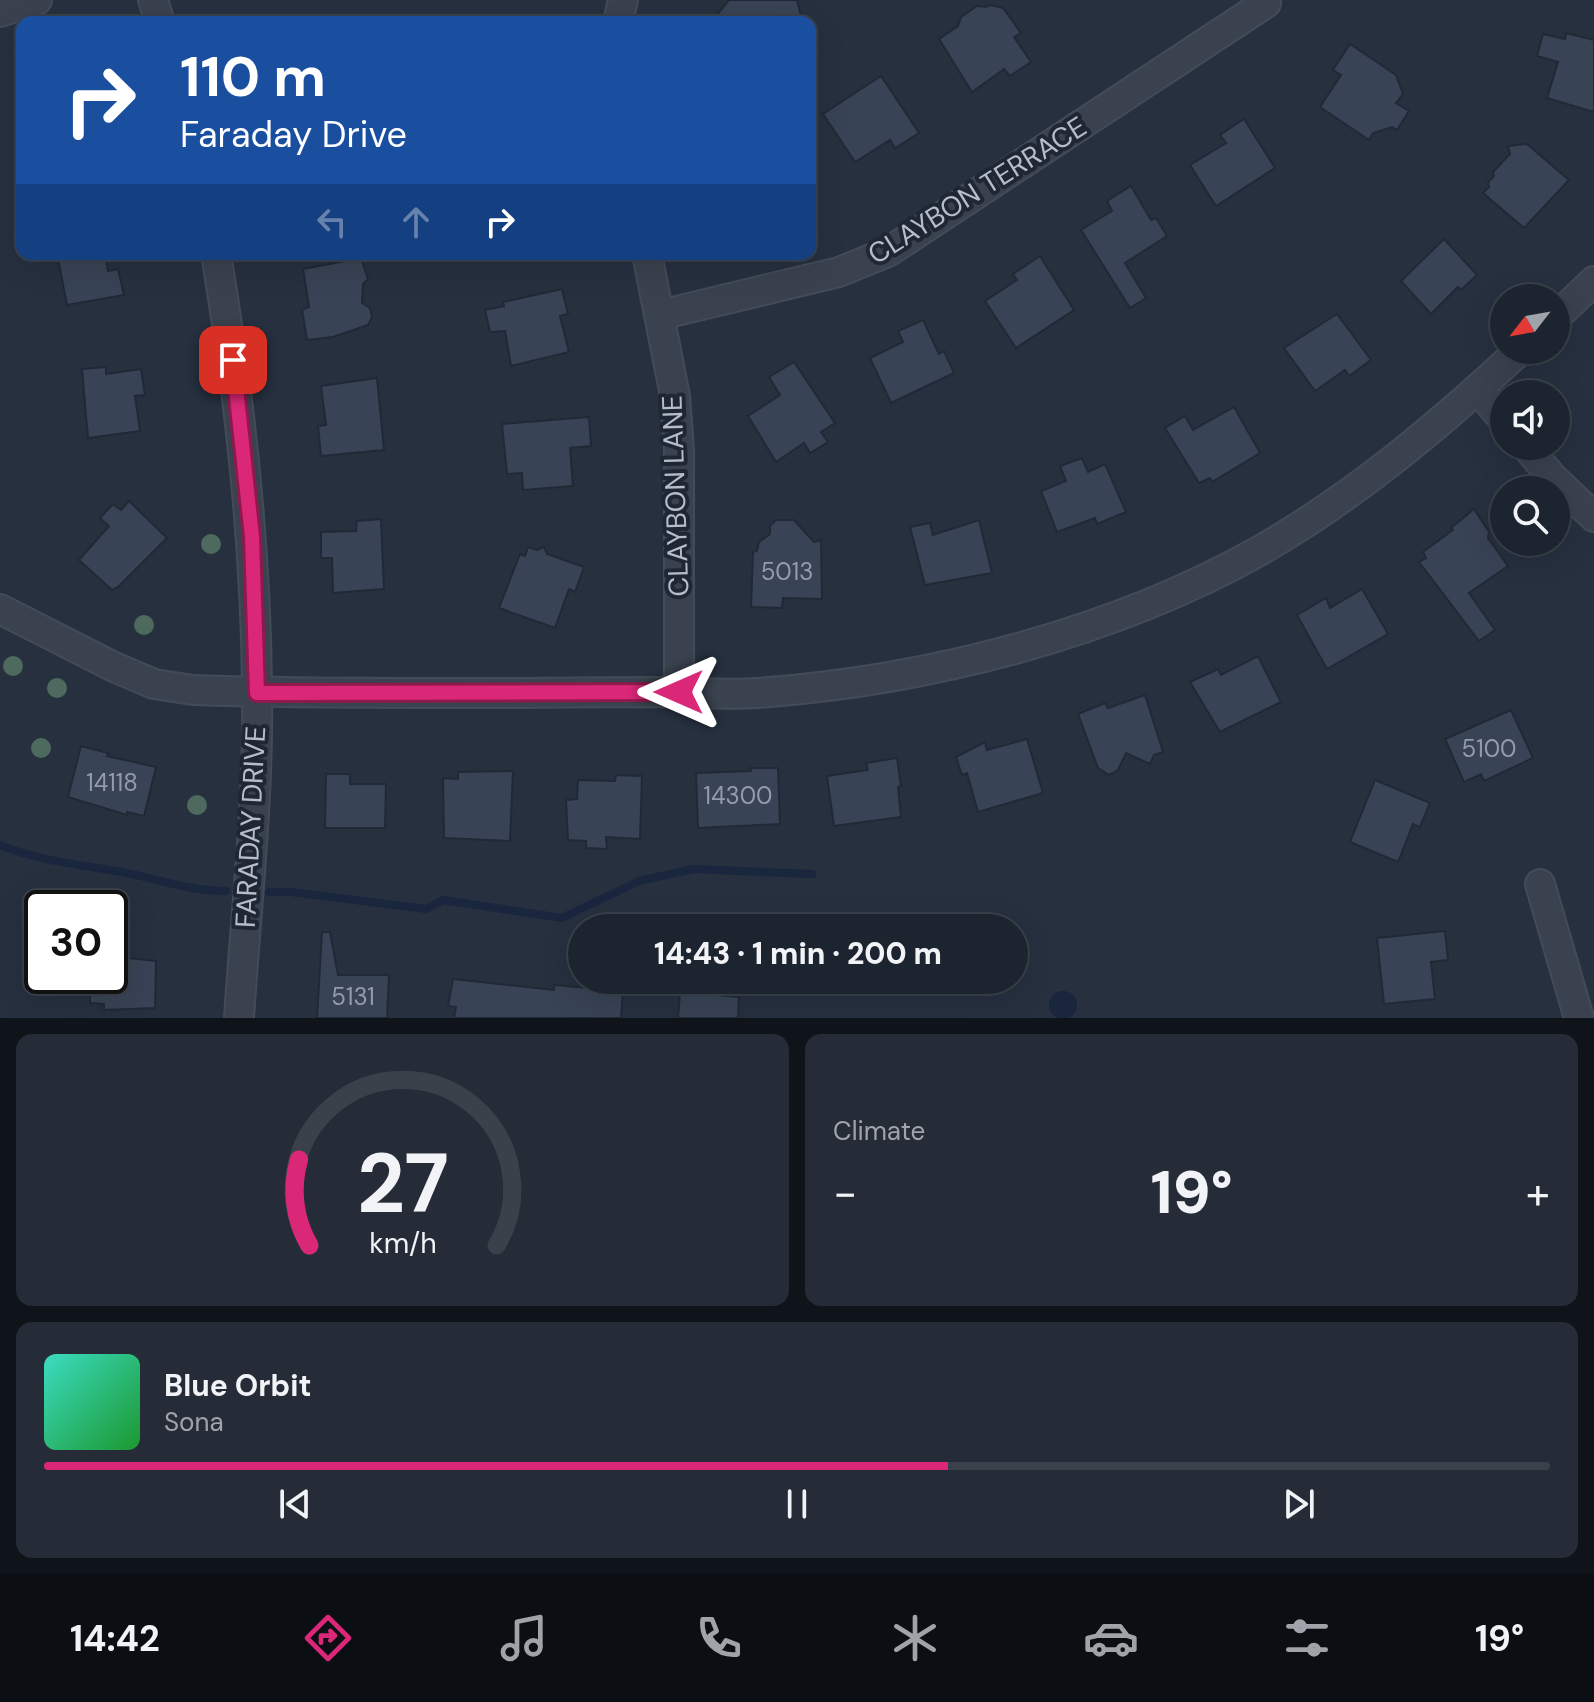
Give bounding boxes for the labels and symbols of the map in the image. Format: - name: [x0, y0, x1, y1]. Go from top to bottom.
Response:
- street label: CLAYBON TERRACE: [861, 108, 1094, 273]
- north arrow: [1490, 284, 1570, 364]
- pin: [199, 326, 267, 394]
- street label: CLAYBON LANE: [653, 395, 698, 597]
- house number: 5013: [761, 556, 813, 587]
- position arrow: [637, 650, 721, 734]
- street label: FARADAY DRIVE: [227, 725, 274, 929]
- house number: 5100: [1462, 733, 1516, 764]
- house number: 14118: [86, 767, 138, 798]
- house number: 14300: [703, 780, 773, 811]
- speed limit sign: 30: [24, 890, 128, 994]
- house number: 5131: [331, 981, 375, 1012]

